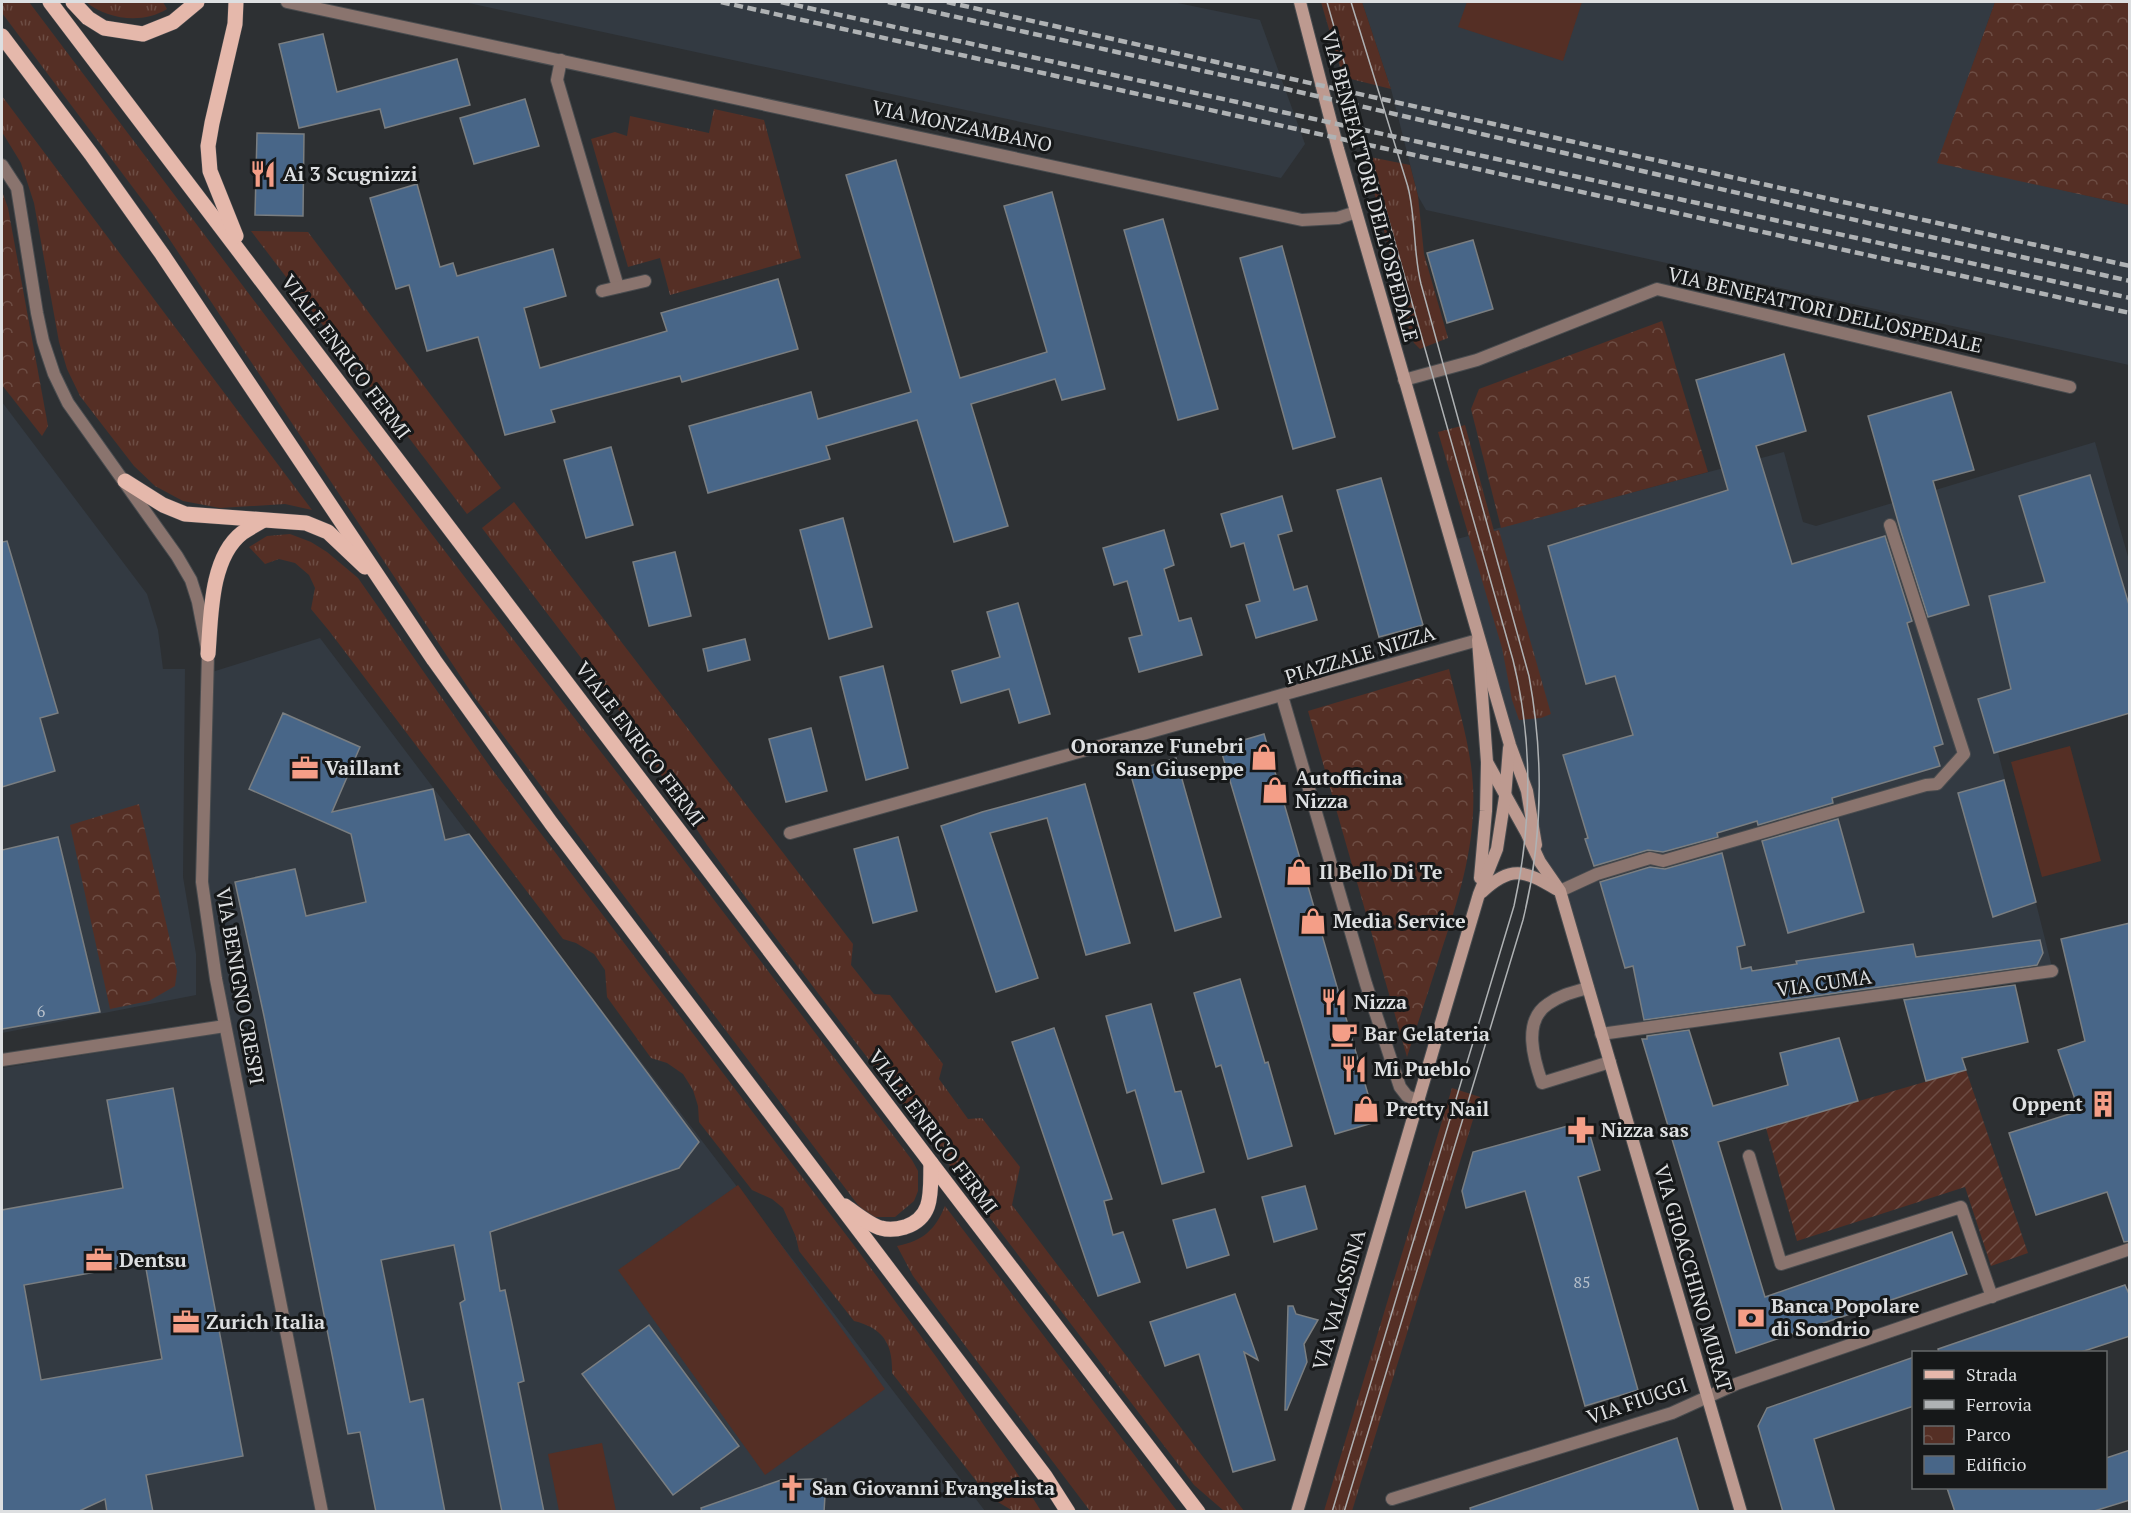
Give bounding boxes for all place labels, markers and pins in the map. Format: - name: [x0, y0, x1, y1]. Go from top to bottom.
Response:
- restaurant icon: Ai 3 Scugnizzi: [248, 159, 278, 189]
- place label: Ai 3 Scugnizzi: [283, 160, 418, 187]
- place label: Onoranze Funebri San Giuseppe: [1071, 732, 1244, 782]
- shop icon: Onoranze Funebri San Giuseppe: [1249, 742, 1279, 772]
- office icon: Vaillant: [290, 753, 320, 783]
- place label: Vaillant: [325, 754, 401, 781]
- place label: Autofficina Nizza: [1295, 764, 1403, 814]
- shop icon: Autofficina Nizza: [1260, 775, 1290, 805]
- shop icon: Il Bello Di Te: [1284, 857, 1314, 887]
- place label: Il Bello Di Te: [1319, 858, 1443, 885]
- shop icon: Media Service: [1298, 906, 1328, 936]
- place label: Media Service: [1333, 907, 1466, 934]
- restaurant icon: Nizza: [1319, 987, 1349, 1017]
- place label: Nizza: [1354, 988, 1407, 1015]
- cafe icon: Bar Gelateria: [1329, 1019, 1359, 1049]
- place label: Bar Gelateria: [1364, 1020, 1490, 1047]
- restaurant icon: Mi Pueblo: [1339, 1054, 1369, 1084]
- place label: Mi Pueblo: [1374, 1055, 1471, 1082]
- building icon: Oppent: [2088, 1089, 2118, 1119]
- place label: Oppent: [2012, 1090, 2083, 1117]
- shop icon: Pretty Nail: [1351, 1094, 1381, 1124]
- place label: Pretty Nail: [1386, 1095, 1490, 1122]
- pharmacy icon: Nizza sas: [1566, 1115, 1596, 1145]
- place label: Nizza sas: [1601, 1116, 1689, 1143]
- office icon: Dentsu: [84, 1245, 114, 1275]
- place label: Dentsu: [119, 1246, 187, 1273]
- place label: Banca Popolare di Sondrio: [1771, 1292, 1920, 1342]
- bank icon: Banca Popolare di Sondrio: [1736, 1303, 1766, 1333]
- office icon: Zurich Italia: [171, 1307, 201, 1337]
- place label: Zurich Italia: [206, 1308, 325, 1335]
- church icon: San Giovanni Evangelista: [777, 1473, 807, 1503]
- place label: San Giovanni Evangelista: [812, 1474, 1055, 1501]

